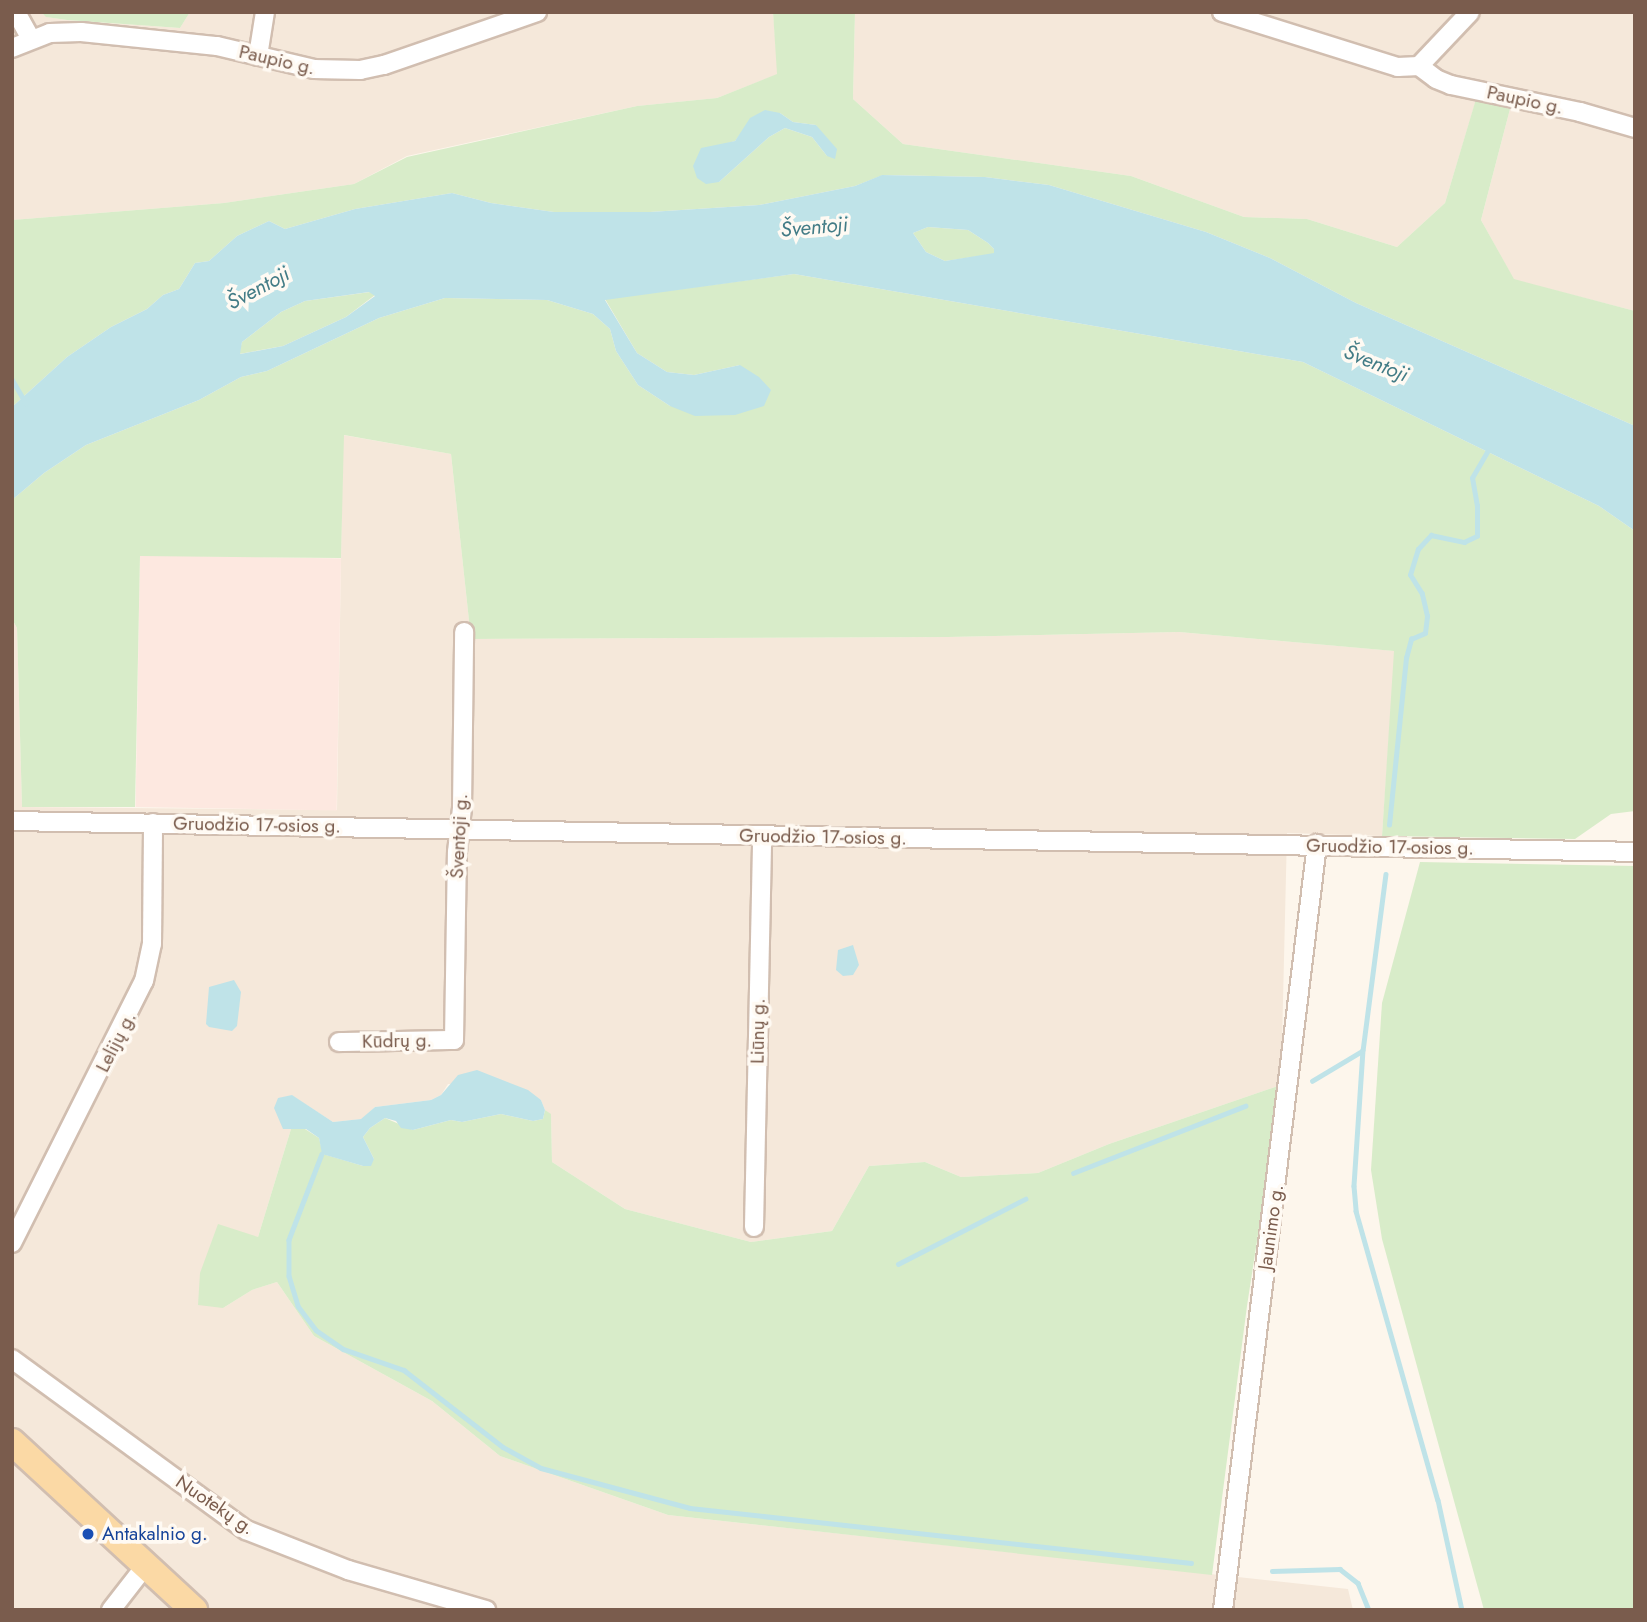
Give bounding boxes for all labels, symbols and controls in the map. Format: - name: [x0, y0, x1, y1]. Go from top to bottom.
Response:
- street label: Paupio g.: [237, 40, 317, 80]
- street label: Paupio g.: [1485, 81, 1565, 119]
- water label: Šventoji: [779, 212, 849, 242]
- water label: Šventoji: [222, 261, 294, 315]
- water label: Šventoji: [1340, 339, 1412, 387]
- street label: Šventoji g.: [445, 793, 473, 879]
- street label: Gruodžio 17-osios g.: [173, 812, 341, 838]
- street label: Gruodžio 17-osios g.: [739, 824, 907, 850]
- street label: Gruodžio 17-osios g.: [1306, 834, 1474, 860]
- street label: Liūnų g.: [746, 998, 770, 1064]
- street label: Lelijų g.: [91, 1008, 141, 1076]
- street label: Kūdrų g.: [362, 1029, 432, 1053]
- street label: Jaunimo g.: [1254, 1183, 1288, 1271]
- street label: Nuotekų g.: [171, 1470, 259, 1540]
- place label: Antakalnio g.: [102, 1523, 208, 1545]
- marker: Antakalnio g.: [80, 1526, 96, 1542]

